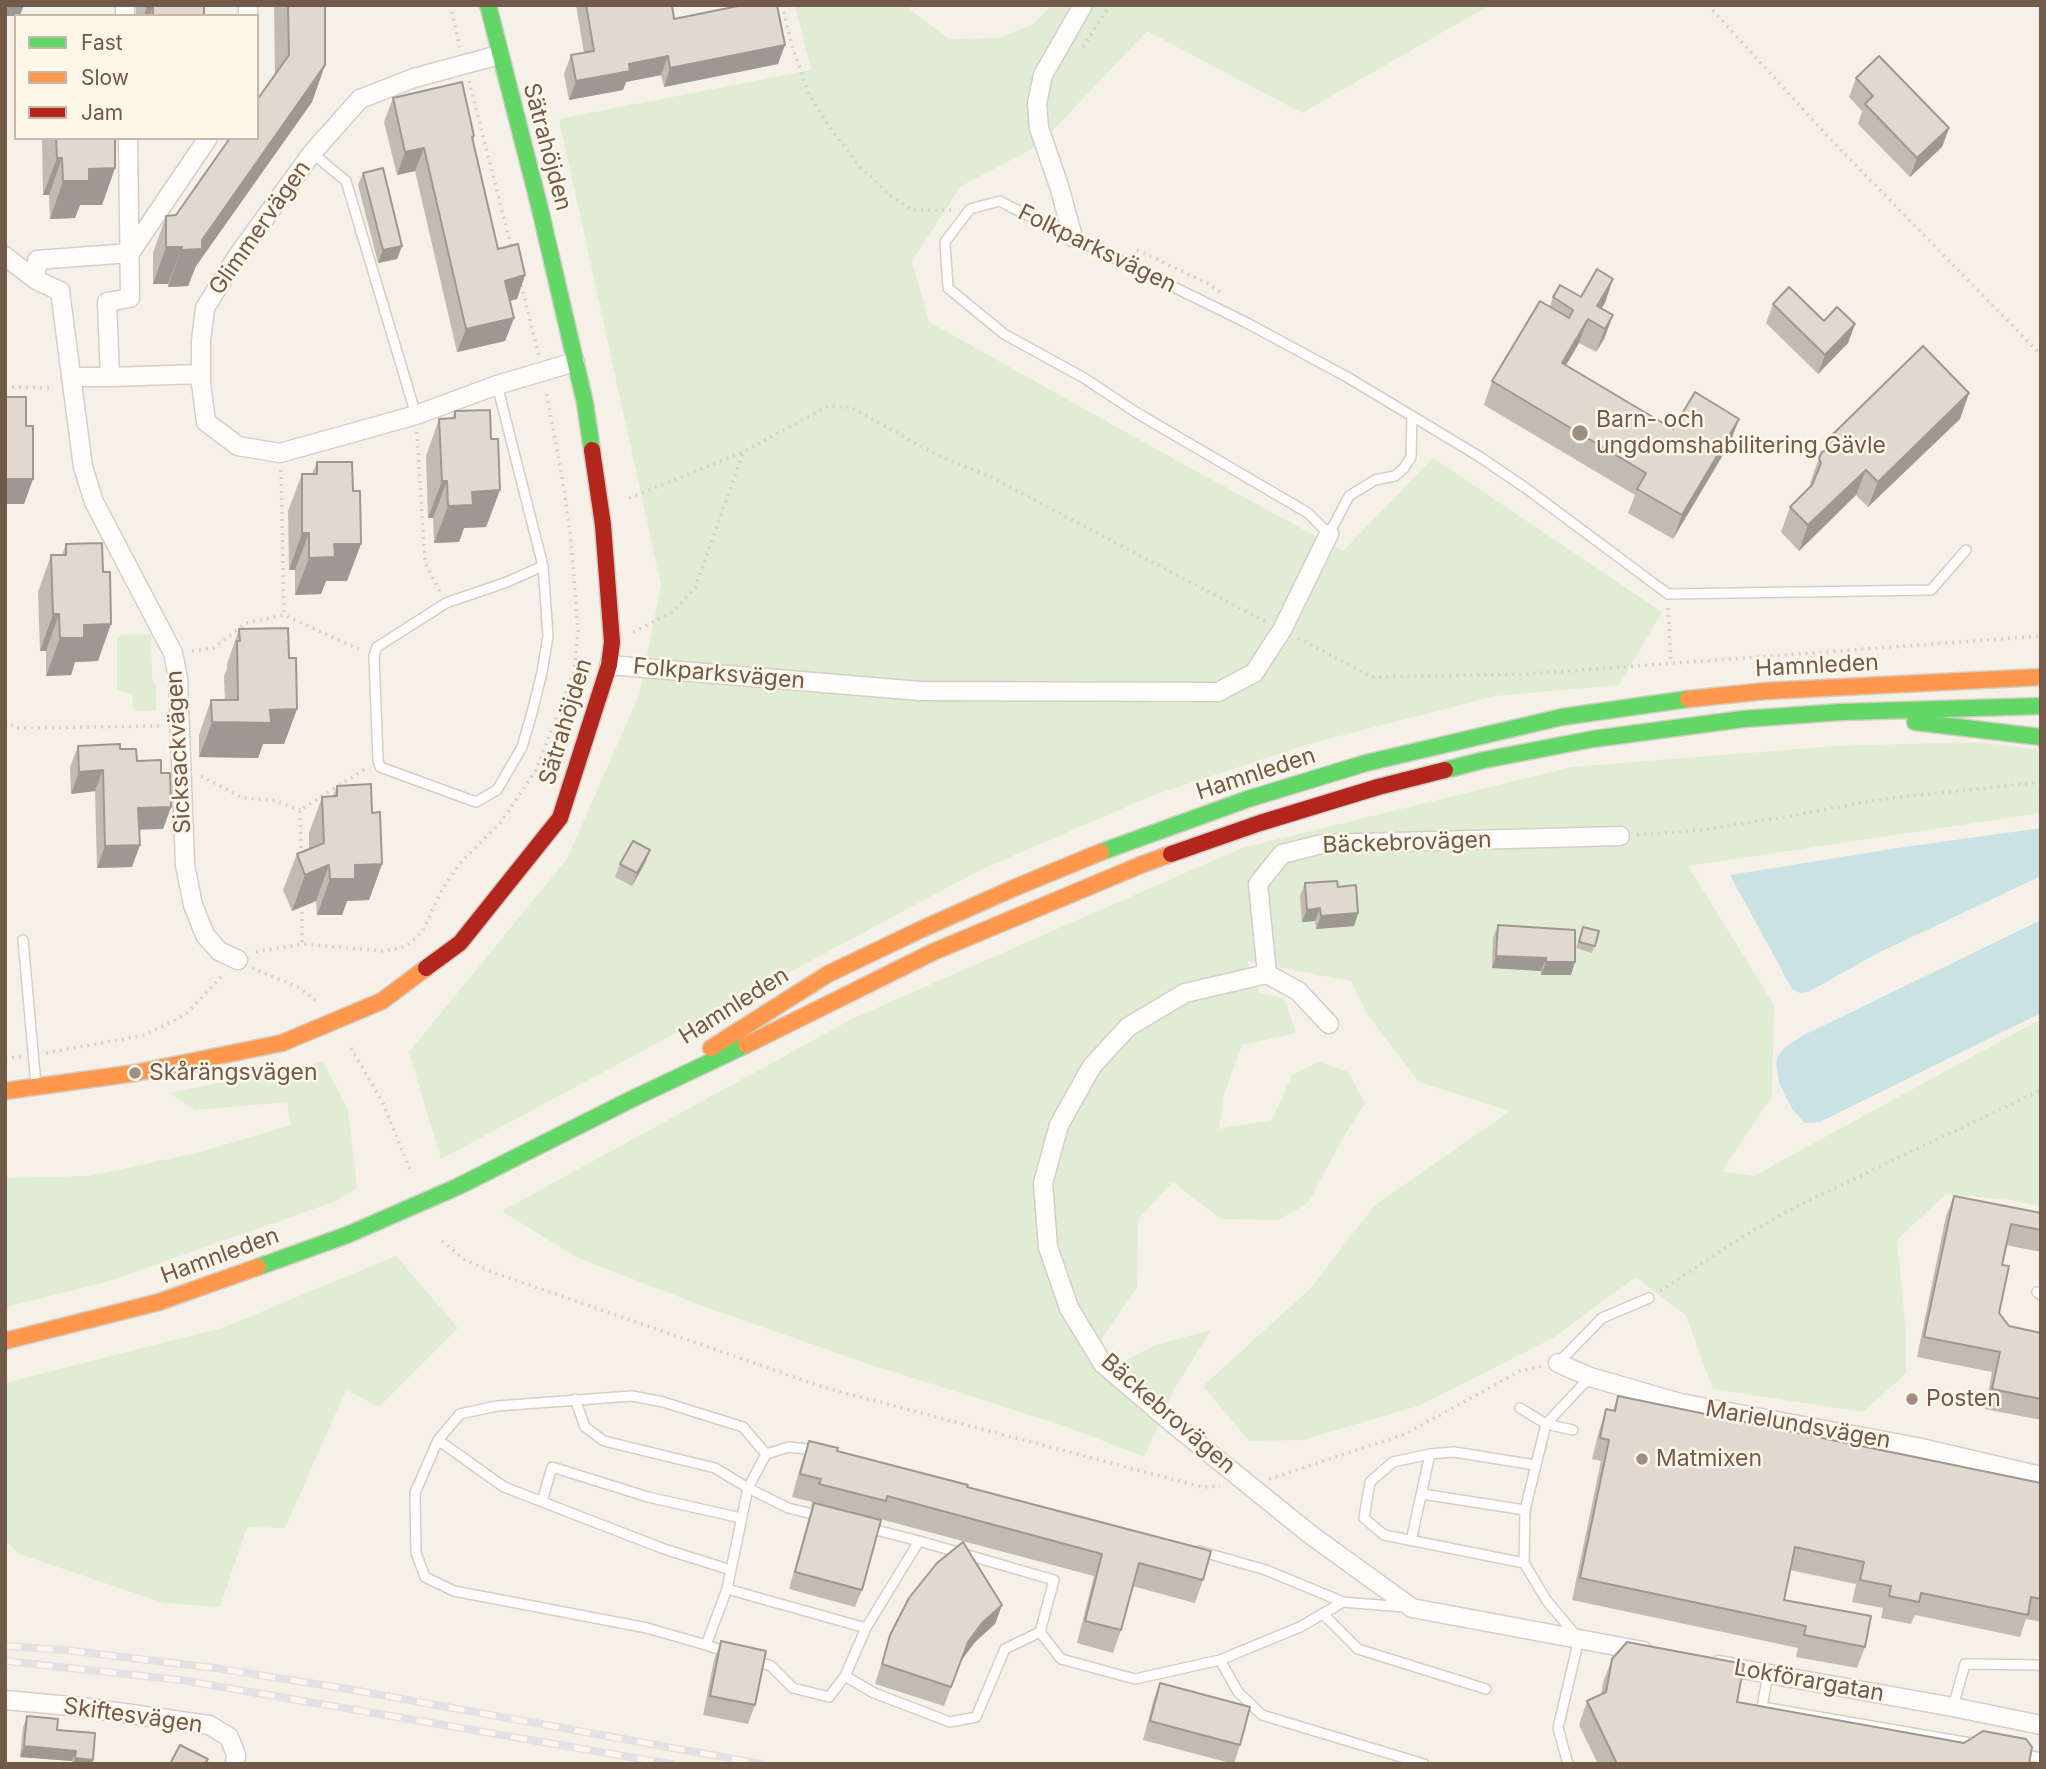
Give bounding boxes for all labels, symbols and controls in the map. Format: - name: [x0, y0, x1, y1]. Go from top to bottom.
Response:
- legend: [14, 14, 259, 140]
- text: Fast: [81, 30, 123, 55]
- text: Slow: [81, 65, 129, 90]
- street label: Sätrahöjden: [517, 80, 577, 214]
- text: Jam: [81, 100, 123, 125]
- street label: Glimmervägen: [203, 155, 317, 301]
- street label: Folkparksvägen: [1013, 199, 1181, 299]
- place label: Barn- och ungdomshabilitering Gävle: [1596, 406, 1886, 460]
- marker: Barn- och ungdomshabilitering Gävle: [1570, 423, 1590, 443]
- street label: Hamnleden: [1754, 649, 1880, 683]
- street label: Folkparksvägen: [632, 653, 806, 695]
- street label: Sätrahöjden: [534, 655, 598, 789]
- street label: Sicksackvägen: [161, 670, 197, 834]
- street label: Hamnleden: [1193, 742, 1319, 806]
- street label: Bäckebrovägen: [1322, 826, 1492, 860]
- street label: Hamnleden: [674, 961, 794, 1051]
- place label: Skårängsvägen: [149, 1059, 318, 1087]
- marker: Skårängsvägen: [127, 1065, 143, 1081]
- street label: Hamnleden: [157, 1222, 283, 1290]
- street label: Bäckebrovägen: [1095, 1348, 1241, 1480]
- place label: Posten: [1926, 1385, 2001, 1413]
- marker: Posten: [1904, 1391, 1920, 1407]
- street label: Marielundsvägen: [1703, 1395, 1893, 1455]
- place label: Matmixen: [1656, 1445, 1762, 1473]
- marker: Matmixen: [1634, 1451, 1650, 1467]
- street label: Lokförargatan: [1732, 1654, 1886, 1708]
- street label: Skiftesvägen: [62, 1693, 204, 1739]

